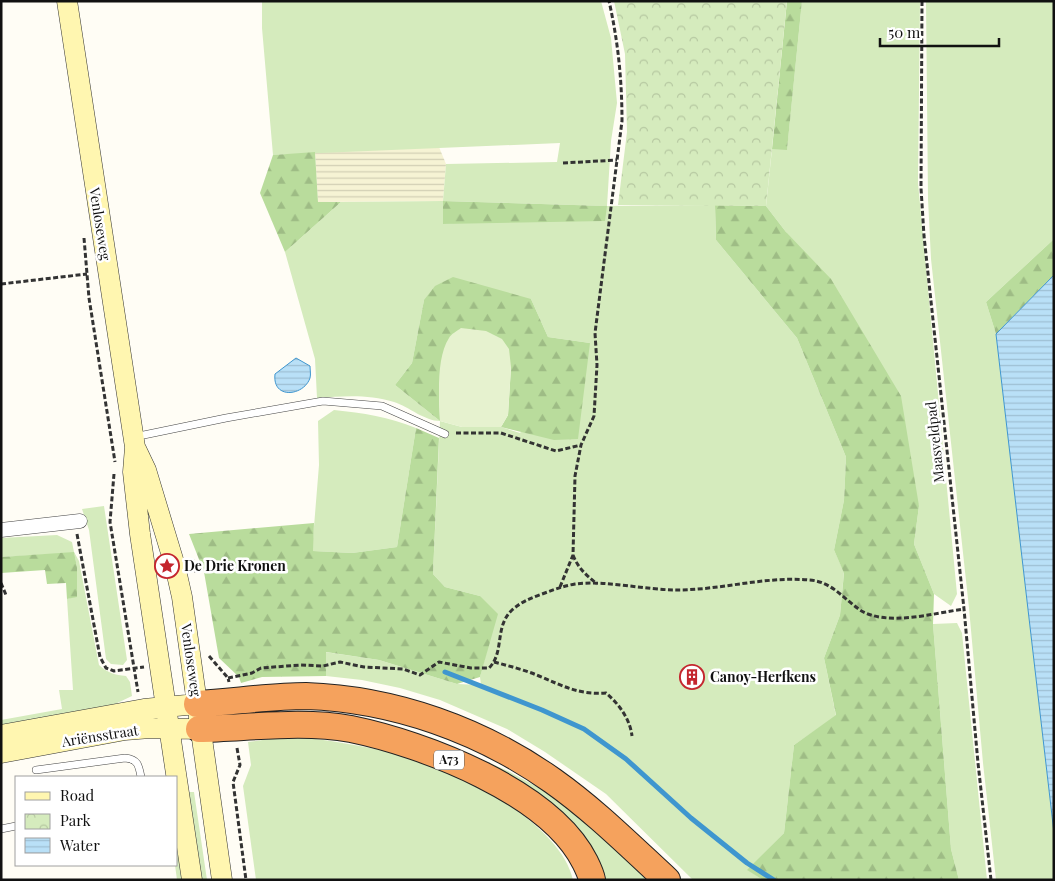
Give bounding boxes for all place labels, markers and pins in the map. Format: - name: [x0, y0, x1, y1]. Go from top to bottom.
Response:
- place icon: De Drie Kronen: [154, 553, 180, 579]
- place label: De Drie Kronen: [184, 556, 286, 575]
- building icon: Canoy-Herfkens: [679, 664, 705, 690]
- place label: Canoy-Herfkens: [710, 667, 816, 686]

